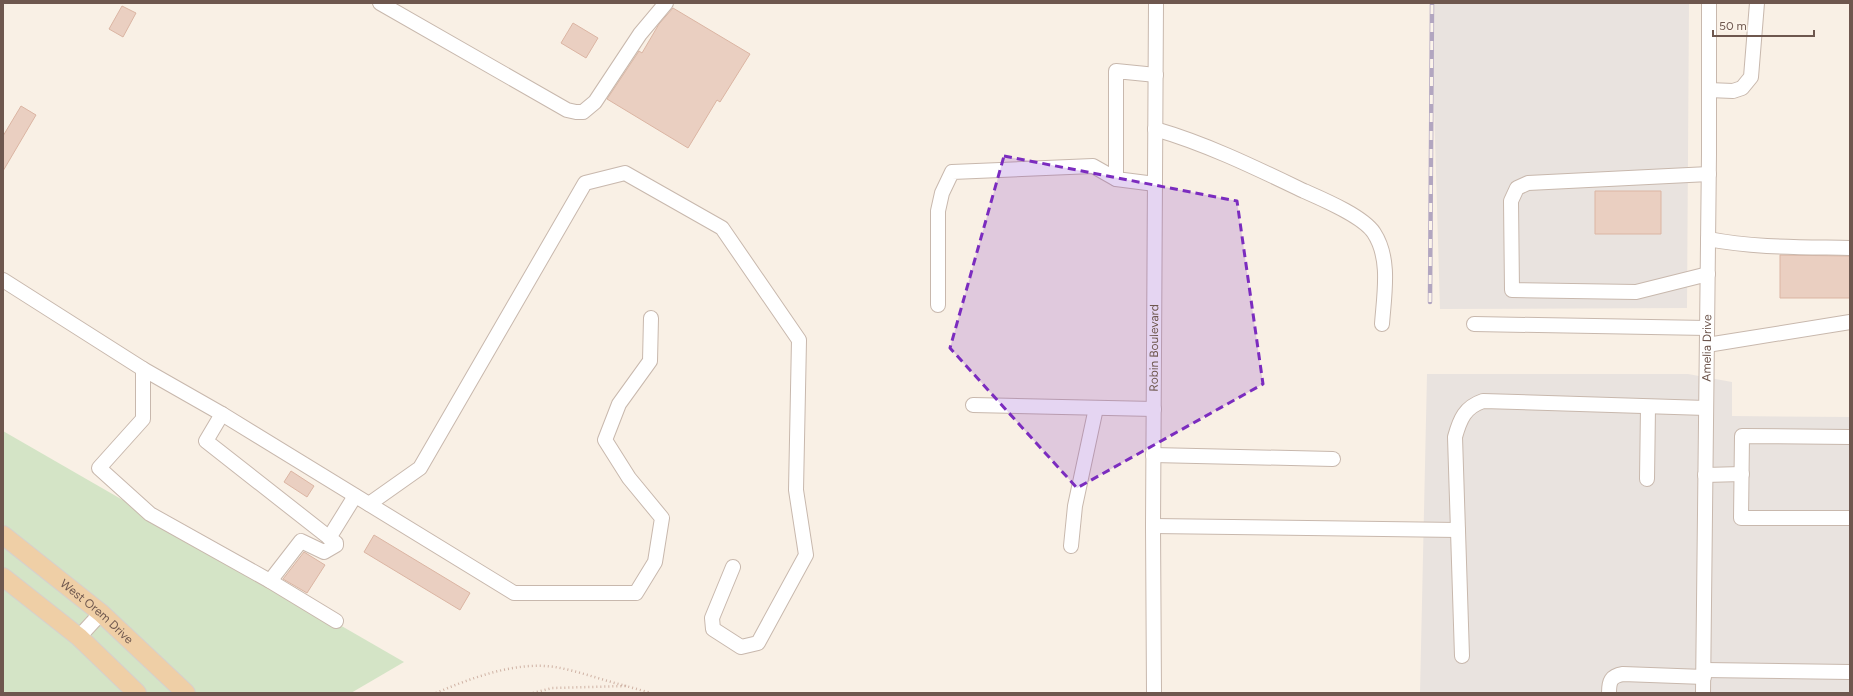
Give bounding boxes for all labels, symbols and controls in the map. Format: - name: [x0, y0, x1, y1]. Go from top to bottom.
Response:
- scale bar: [1713, 12, 1814, 38]
- text: 50 m: [1719, 19, 1747, 33]
- street label: Robin Boulevard: [1147, 304, 1161, 392]
- street label: Amelia Drive: [1699, 314, 1714, 382]
- street label: West Orem Drive: [57, 576, 136, 647]

